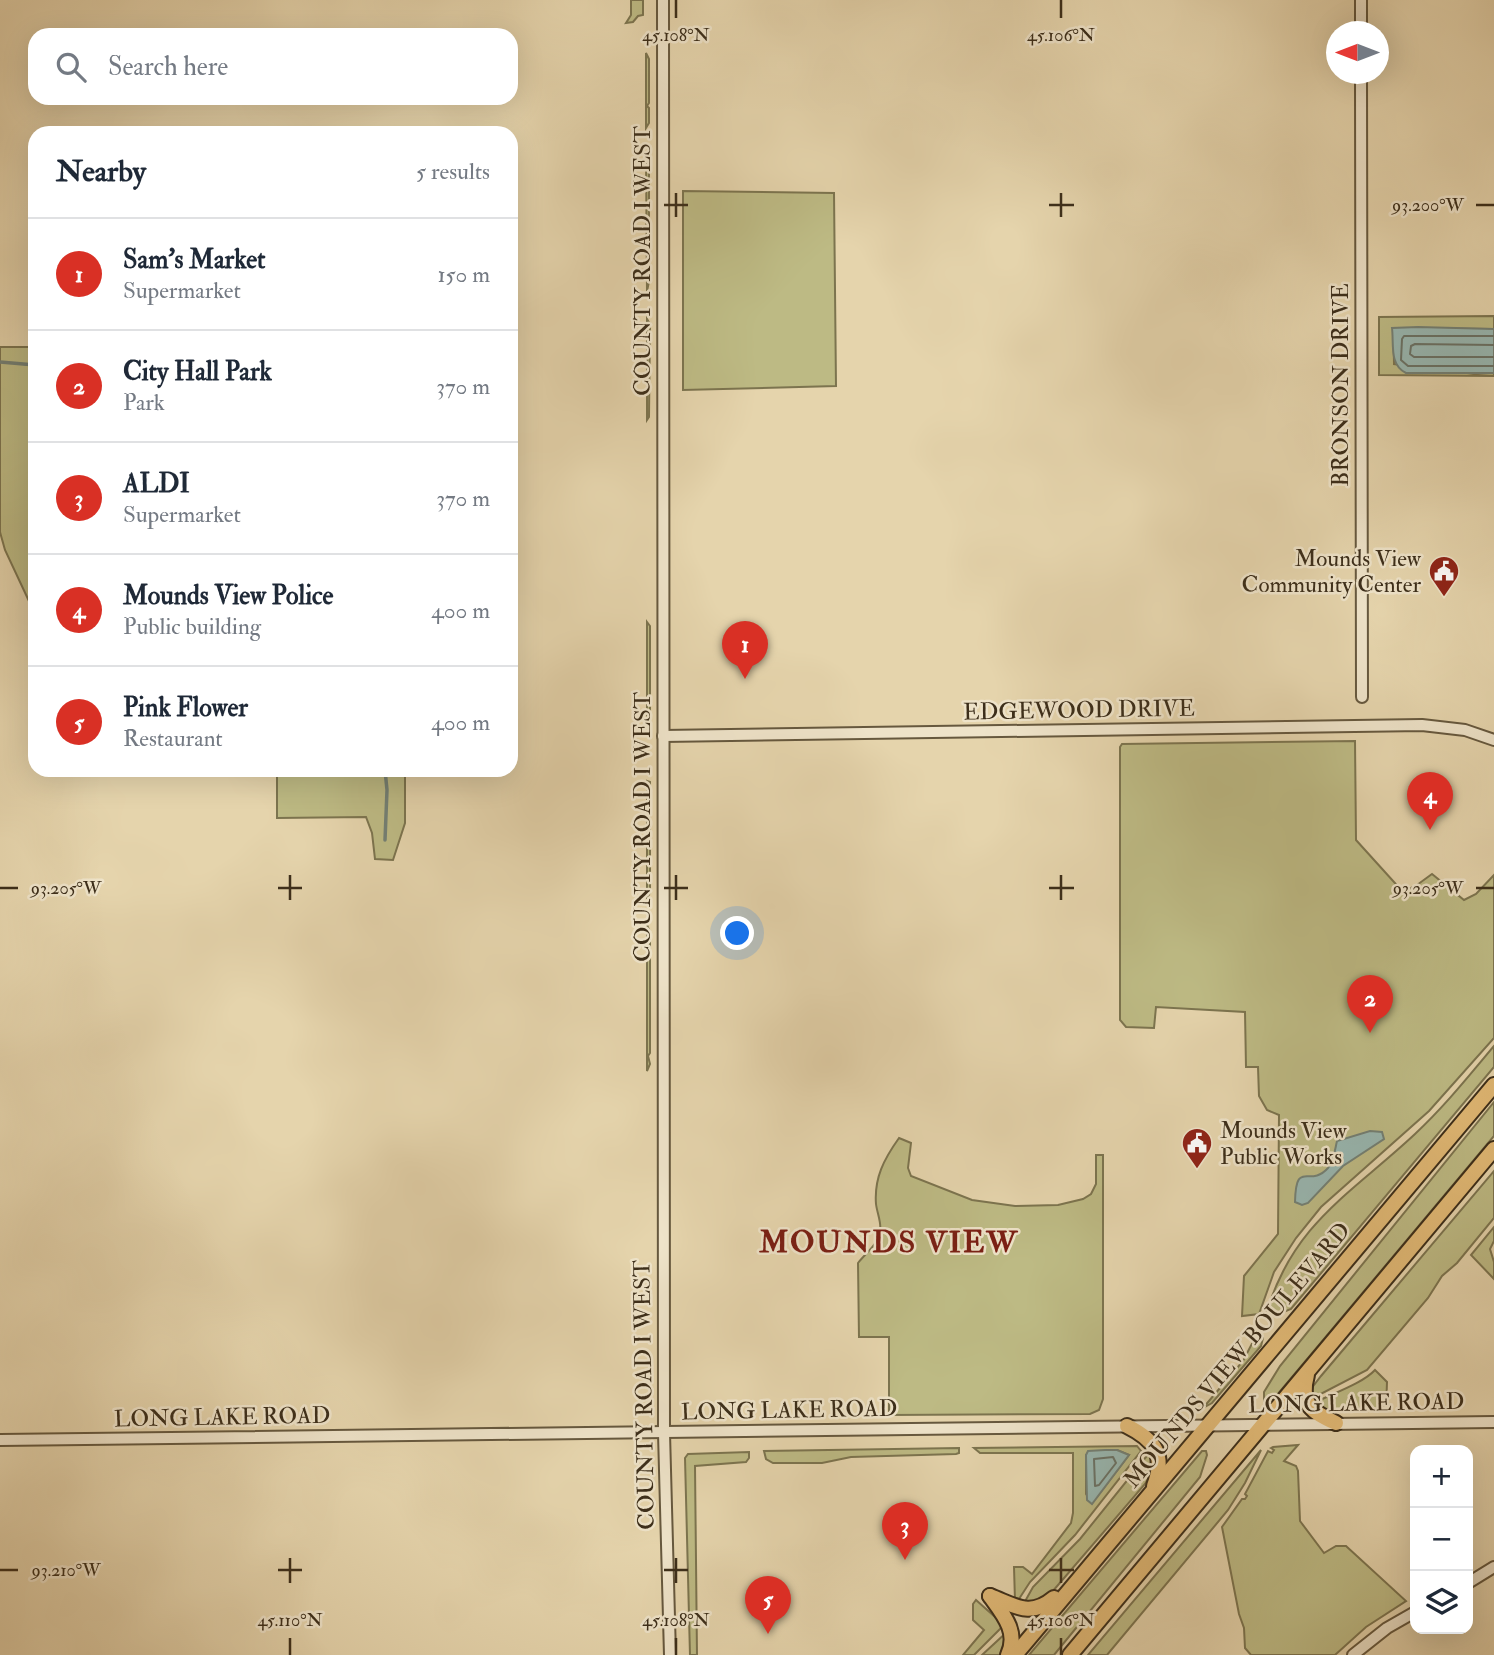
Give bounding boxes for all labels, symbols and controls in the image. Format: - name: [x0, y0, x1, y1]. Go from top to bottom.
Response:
- north arrow: [1326, 21, 1389, 84]
- text: 45.108°N: [642, 24, 710, 47]
- text: 45.106°N: [1027, 24, 1095, 47]
- search box: [28, 28, 518, 105]
- icon: search: [52, 48, 90, 86]
- text: Search here: [108, 51, 228, 83]
- street label: COUNTY ROAD I WEST: [628, 126, 657, 396]
- text: Nearby: [56, 153, 146, 190]
- text: 5 results: [416, 157, 490, 186]
- text: 93.200°W: [1390, 194, 1465, 217]
- text: Sam's Market: [123, 244, 266, 276]
- text: 1: [75, 260, 83, 289]
- text: 150 m: [437, 260, 490, 289]
- text: Supermarket: [123, 276, 241, 305]
- street label: BRONSON DRIVE: [1326, 283, 1355, 487]
- text: City Hall Park: [123, 356, 272, 388]
- text: 2: [73, 372, 85, 401]
- text: 370 m: [436, 372, 490, 401]
- text: Park: [123, 388, 165, 417]
- text: ALDI: [123, 468, 190, 500]
- text: 3: [75, 484, 83, 513]
- text: 370 m: [436, 484, 490, 513]
- text: Supermarket: [123, 500, 241, 529]
- place label: Mounds View Community Center: [1242, 544, 1422, 599]
- public building icon: Mounds View Community Center: [1427, 554, 1461, 598]
- text: Mounds View Police: [123, 580, 333, 612]
- text: 4: [73, 596, 85, 625]
- text: 400 m: [431, 596, 490, 625]
- text: Public building: [123, 612, 261, 641]
- pin: 1: [722, 621, 768, 679]
- text: Pink Flower: [123, 692, 248, 724]
- street label: COUNTY ROAD I WEST: [628, 692, 657, 962]
- street label: EDGEWOOD DRIVE: [963, 693, 1195, 727]
- text: 5: [74, 708, 84, 737]
- text: 400 m: [431, 708, 490, 737]
- text: Restaurant: [123, 724, 223, 753]
- pin: 4: [1407, 772, 1453, 830]
- text: 93.205°W: [29, 877, 102, 900]
- text: 93.205°W: [1391, 877, 1464, 900]
- your location: [720, 916, 754, 950]
- pin: 2: [1347, 975, 1393, 1033]
- place label: Mounds View Public Works: [1220, 1116, 1347, 1171]
- public building icon: Mounds View Public Works: [1180, 1126, 1214, 1170]
- street label: MOUNDS VIEW BOULEVARD: [1117, 1216, 1357, 1494]
- district label: MOUNDS VIEW: [758, 1224, 1019, 1261]
- street label: COUNTY ROAD I WEST: [627, 1260, 661, 1530]
- street label: LONG LAKE ROAD: [1248, 1387, 1464, 1419]
- street label: LONG LAKE ROAD: [681, 1394, 897, 1426]
- street label: LONG LAKE ROAD: [114, 1401, 330, 1433]
- map controls: [1410, 1445, 1473, 1634]
- button: +: [1410, 1445, 1473, 1508]
- pin: 3: [882, 1502, 928, 1560]
- button: −: [1410, 1508, 1473, 1571]
- text: 93.210°W: [30, 1559, 101, 1582]
- button: layers: [1410, 1571, 1473, 1634]
- pin: 5: [745, 1576, 791, 1634]
- text: 45.110°N: [257, 1609, 323, 1632]
- text: 45.108°N: [642, 1609, 710, 1632]
- text: 45.106°N: [1027, 1609, 1095, 1632]

